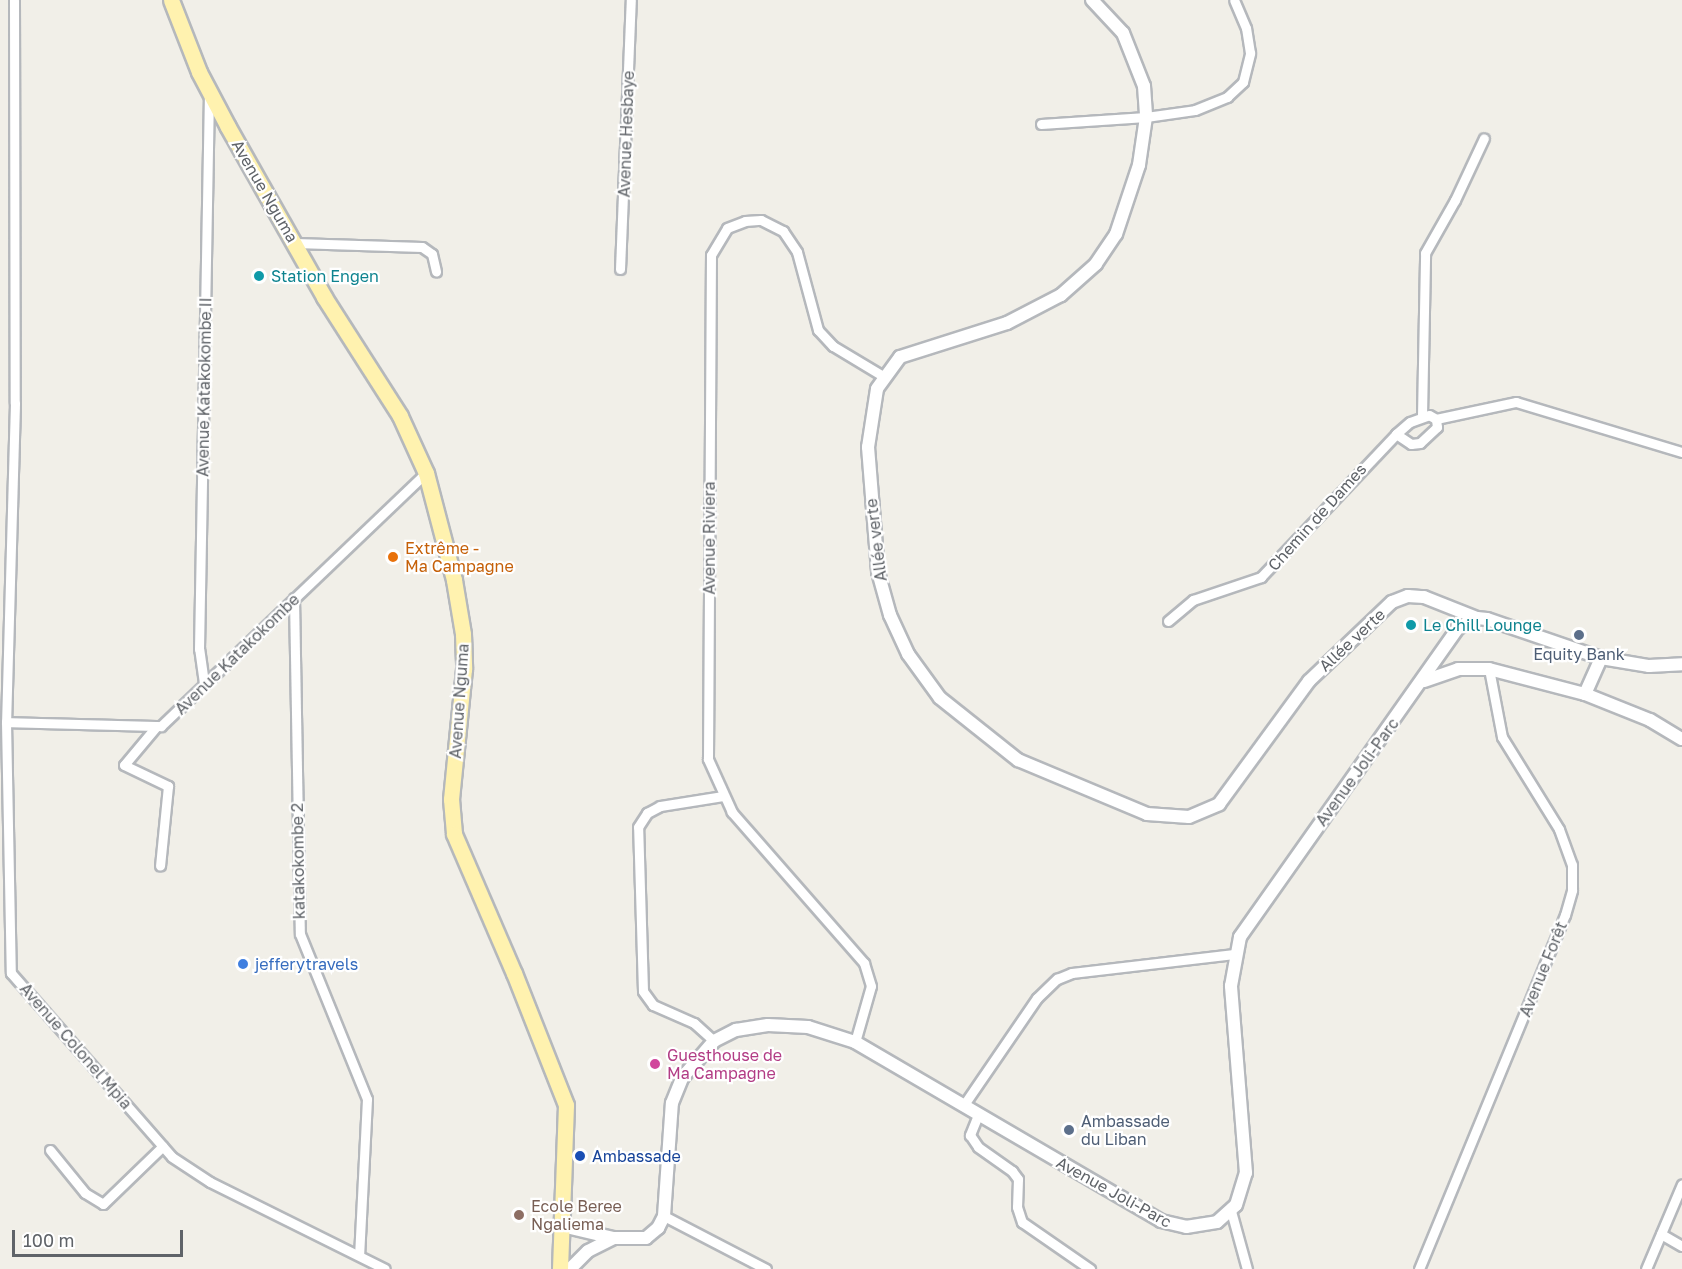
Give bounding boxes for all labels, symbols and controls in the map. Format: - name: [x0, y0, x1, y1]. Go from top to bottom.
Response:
- street label: Avenue Hesbaye: [614, 70, 638, 198]
- street label: Avenue Nguma: [228, 136, 302, 246]
- place label: Station Engen: [271, 266, 379, 286]
- marker: Station Engen: [252, 269, 266, 283]
- street label: Avenue Katakokombe II: [193, 297, 215, 477]
- street label: Chemin de Dames: [1264, 459, 1370, 575]
- street label: Avenue Riviera: [699, 481, 719, 595]
- street label: Allée verte: [861, 498, 891, 582]
- place label: Extrême - Ma Campagne: [405, 538, 514, 576]
- marker: Extrême - Ma Campagne: [386, 550, 400, 564]
- street label: Avenue Katakokombe: [171, 590, 303, 718]
- street label: Allée verte: [1315, 605, 1389, 675]
- place label: Le Chill Lounge: [1423, 615, 1542, 635]
- marker: Le Chill Lounge: [1404, 618, 1418, 632]
- marker: Equity Bank: [1572, 628, 1586, 642]
- street label: Avenue Nguma: [445, 643, 473, 759]
- place label: Equity Bank: [1533, 644, 1625, 664]
- street label: Avenue Joli-Parc: [1311, 714, 1403, 830]
- street label: katakokombe 2: [287, 803, 309, 919]
- street label: Avenue Forêt: [1515, 918, 1571, 1020]
- place label: jefferytravels: [255, 954, 358, 974]
- marker: jefferytravels: [236, 957, 250, 971]
- street label: Avenue Colonel Mpia: [16, 979, 136, 1113]
- place label: Guesthouse de Ma Campagne: [667, 1045, 782, 1083]
- marker: Guesthouse de Ma Campagne: [648, 1057, 662, 1071]
- place label: Ambassade du Liban: [1081, 1111, 1170, 1149]
- marker: Ambassade du Liban: [1062, 1123, 1076, 1137]
- place label: Ambassade: [592, 1146, 681, 1166]
- marker: Ambassade: [573, 1149, 587, 1163]
- street label: Avenue Joli-Parc: [1053, 1152, 1175, 1232]
- place label: Ecole Beree Ngaliema: [531, 1196, 622, 1234]
- marker: Ecole Beree Ngaliema: [512, 1208, 526, 1222]
- scale bar: [15, 1218, 186, 1256]
- text: 100 m: [23, 1229, 74, 1251]

